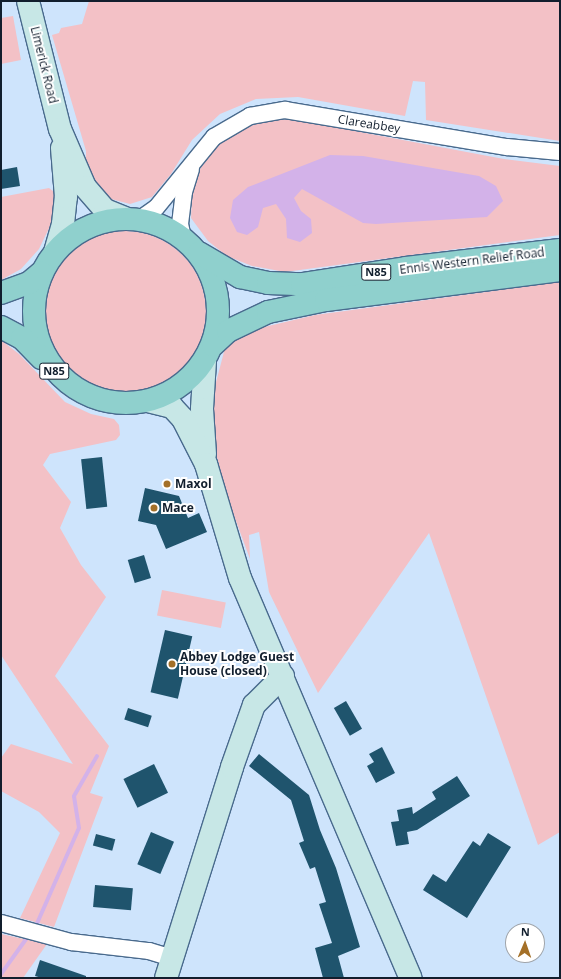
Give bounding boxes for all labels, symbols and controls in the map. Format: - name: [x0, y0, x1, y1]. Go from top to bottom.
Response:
- street label: Limerick Road: [27, 25, 61, 105]
- street label: Clareabbey: [337, 112, 401, 136]
- street label: Ennis Western Relief Road: [399, 245, 545, 277]
- road number: N85: [361, 263, 391, 281]
- road number: N85: [39, 362, 69, 380]
- place label: Maxol: [175, 477, 212, 491]
- marker: Maxol: [162, 479, 172, 489]
- place label: Mace: [162, 501, 194, 515]
- marker: Mace: [149, 503, 159, 513]
- place label: Abbey Lodge Guest House (closed): [180, 650, 294, 678]
- marker: Abbey Lodge Guest House (closed): [167, 659, 177, 669]
- north arrow: [505, 923, 545, 963]
- text: N: [521, 924, 530, 939]

